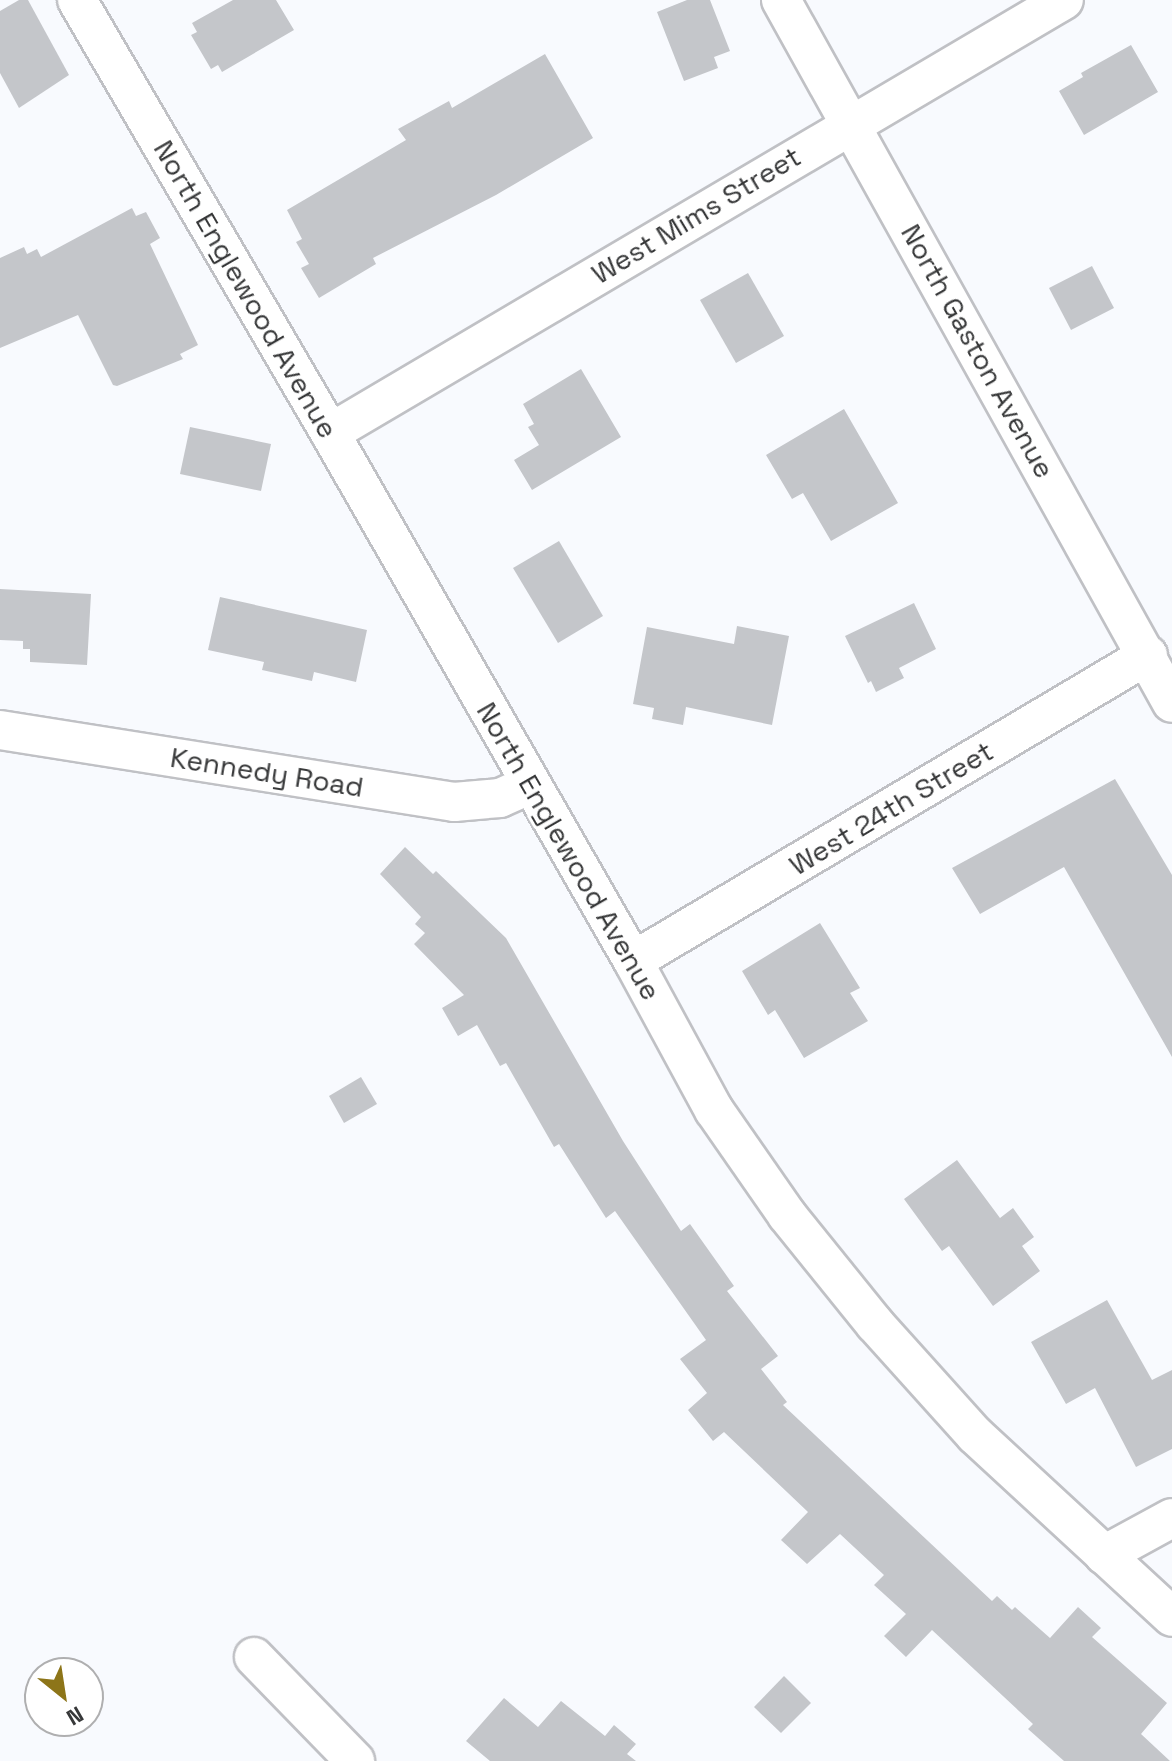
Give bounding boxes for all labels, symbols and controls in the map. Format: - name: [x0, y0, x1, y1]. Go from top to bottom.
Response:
- street label: North Englewood Avenue: [147, 134, 345, 444]
- street label: West Mims Street: [585, 139, 807, 291]
- street label: North Gaston Avenue: [894, 218, 1062, 484]
- street label: North Englewood Avenue: [470, 696, 668, 1006]
- street label: West 24th Street: [783, 734, 999, 882]
- street label: Kennedy Road: [168, 740, 366, 804]
- north arrow: [24, 1657, 104, 1737]
- text: N: [62, 1700, 88, 1732]

